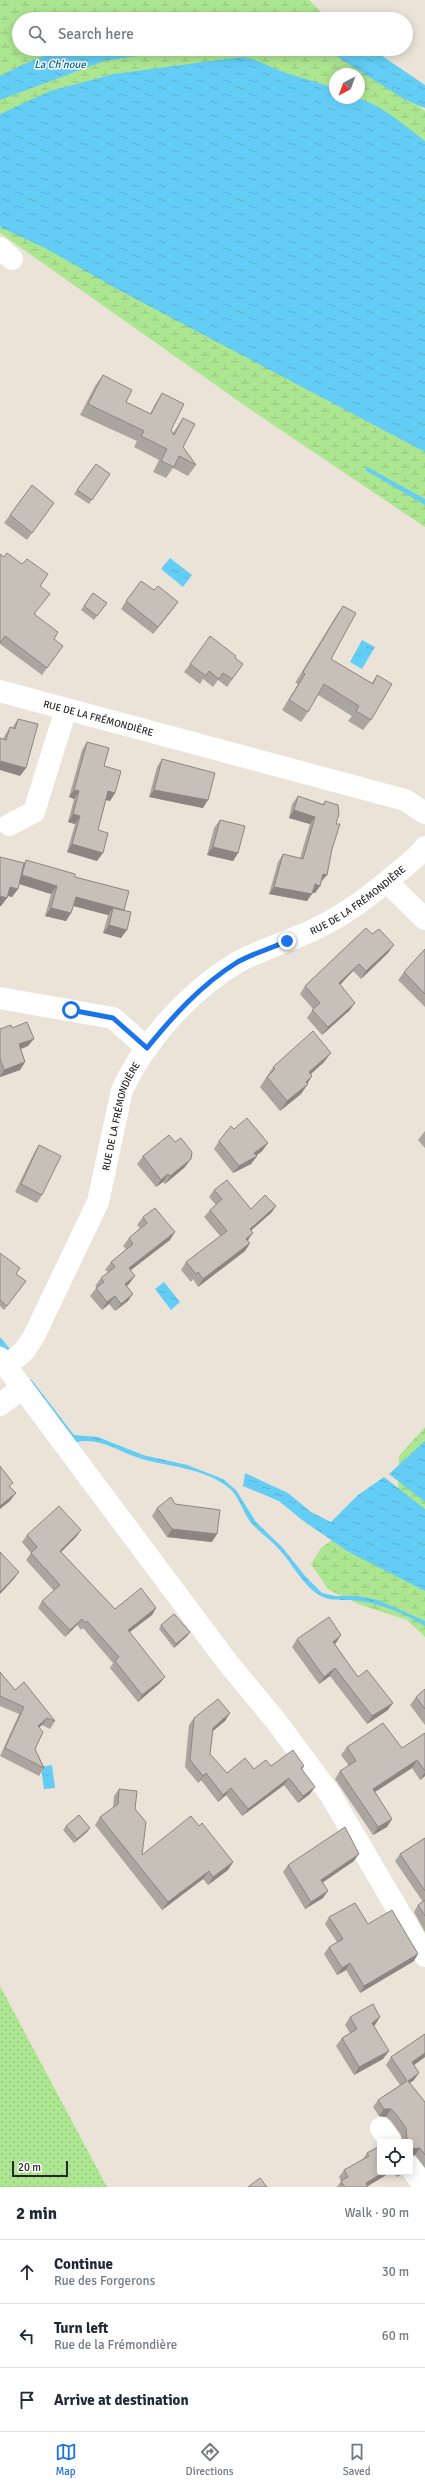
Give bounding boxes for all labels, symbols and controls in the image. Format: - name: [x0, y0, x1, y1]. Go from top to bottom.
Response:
- search box: [12, 12, 413, 56]
- icon: search: [26, 23, 48, 45]
- text: Search here: [58, 25, 134, 43]
- water label: La Ch'noue: [34, 58, 86, 71]
- north arrow: [329, 68, 365, 104]
- street label: RUE DE LA FRÉMONDIÈRE: [42, 698, 155, 739]
- street label: RUE DE LA FRÉMONDIÈRE: [308, 863, 408, 938]
- route end: [278, 932, 296, 950]
- route start: [62, 1001, 80, 1019]
- street label: RUE DE LA FRÉMONDIÈRE: [100, 1060, 143, 1172]
- map controls: [377, 2139, 413, 2175]
- button: locate: [377, 2139, 413, 2175]
- scale bar: [12, 2159, 68, 2178]
- text: 20 m: [18, 2161, 41, 2174]
- text: 2 min: [16, 2203, 57, 2224]
- text: Walk · 90 m: [345, 2205, 409, 2221]
- text: Continue: [54, 2255, 113, 2273]
- icon: ahead: [16, 2261, 38, 2283]
- text: 30 m: [382, 2264, 409, 2280]
- text: Rue des Forgerons: [54, 2273, 155, 2289]
- text: Turn left: [54, 2319, 108, 2337]
- icon: left: [16, 2325, 38, 2347]
- text: 60 m: [382, 2328, 409, 2344]
- text: Rue de la Frémondière: [54, 2337, 177, 2353]
- icon: arrive: [16, 2389, 38, 2411]
- text: Arrive at destination: [54, 2391, 189, 2409]
- tab: Map: [55, 2441, 77, 2478]
- tab: Directions: [186, 2441, 234, 2478]
- tab: Saved: [343, 2441, 370, 2478]

